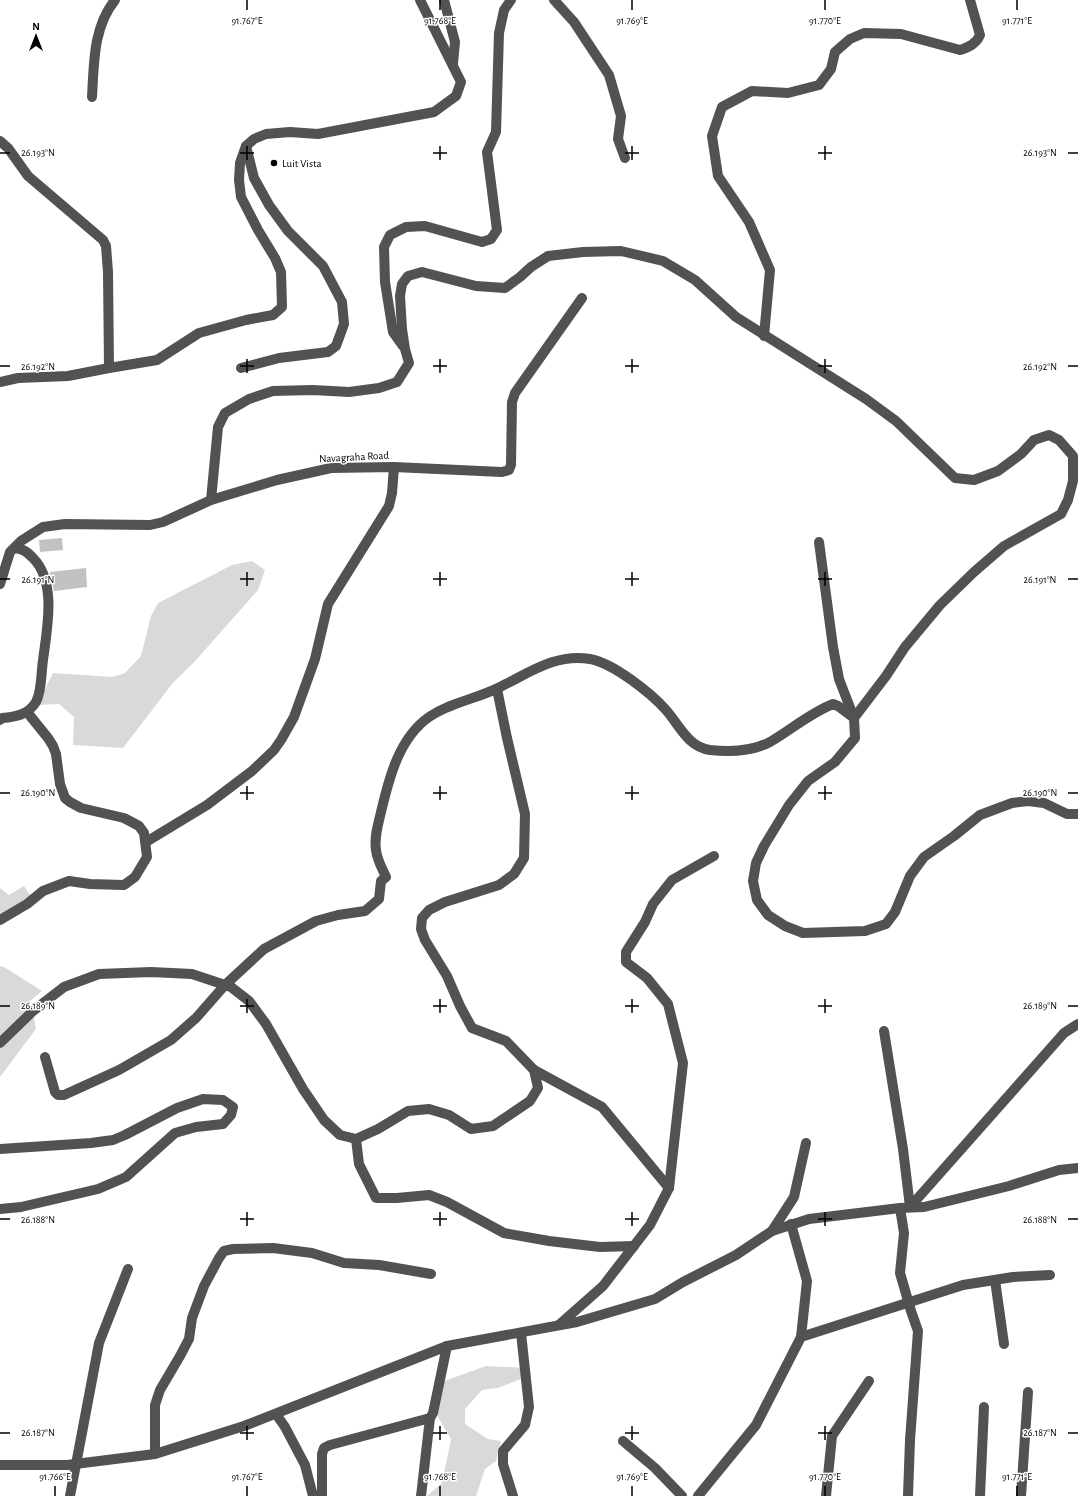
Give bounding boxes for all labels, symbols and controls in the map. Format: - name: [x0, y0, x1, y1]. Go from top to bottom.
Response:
- north arrow: [16, 16, 56, 56]
- text: 91.767°E: [231, 16, 263, 26]
- text: 91.768°E: [424, 16, 456, 26]
- text: 91.769°E: [616, 16, 648, 26]
- text: 91.770°E: [809, 16, 841, 26]
- text: 91.771°E: [1002, 16, 1032, 26]
- text: N: [32, 21, 40, 32]
- text: 26.193°N: [21, 148, 55, 158]
- text: 26.193°N: [1023, 148, 1057, 158]
- marker: Luit Vista: [269, 158, 279, 168]
- place label: Luit Vista: [282, 158, 322, 169]
- text: 26.192°N: [21, 362, 55, 372]
- text: 26.192°N: [1023, 362, 1057, 372]
- street label: Navagraha Road: [319, 450, 390, 464]
- text: 26.191°N: [22, 575, 54, 585]
- text: 26.191°N: [1024, 575, 1056, 585]
- text: 26.190°N: [21, 788, 55, 798]
- text: 26.190°N: [1023, 788, 1057, 798]
- text: 26.189°N: [21, 1001, 55, 1011]
- text: 26.189°N: [1023, 1001, 1057, 1011]
- text: 26.188°N: [21, 1215, 55, 1225]
- text: 26.188°N: [1023, 1215, 1057, 1225]
- text: 26.187°N: [21, 1428, 55, 1438]
- text: 26.187°N: [1023, 1428, 1057, 1438]
- text: 91.766°E: [39, 1472, 71, 1482]
- text: 91.767°E: [231, 1472, 263, 1482]
- text: 91.768°E: [424, 1472, 456, 1482]
- text: 91.769°E: [616, 1472, 648, 1482]
- text: 91.770°E: [809, 1472, 841, 1482]
- text: 91.771°E: [1002, 1472, 1032, 1482]

